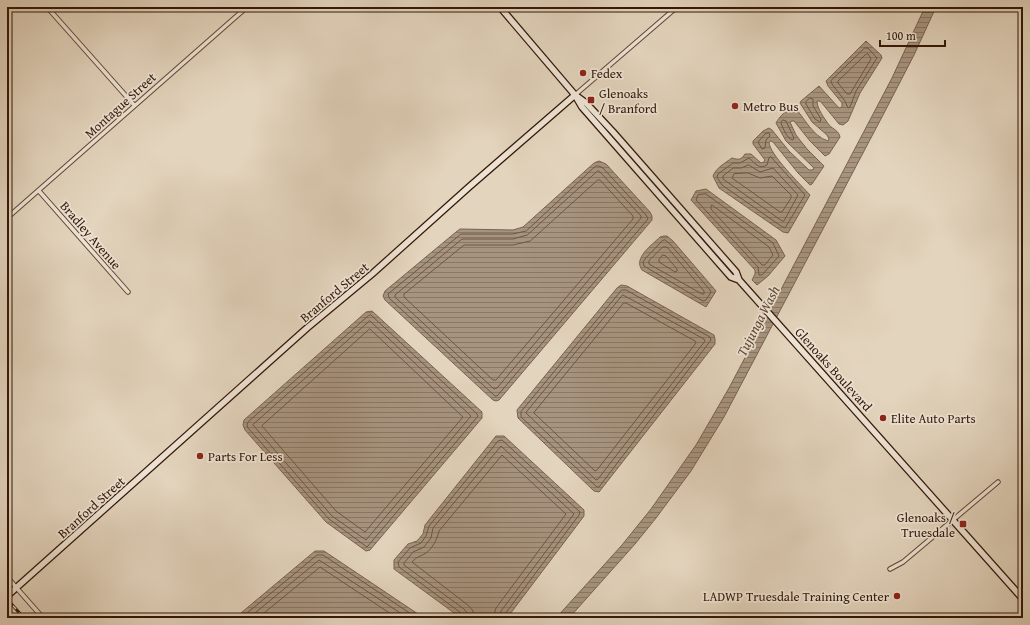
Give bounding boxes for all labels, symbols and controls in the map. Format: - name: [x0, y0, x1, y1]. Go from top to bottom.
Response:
- scale bar: [880, 22, 945, 48]
- text: 100 m: [886, 27, 916, 44]
- place label: Fedex: [591, 64, 623, 83]
- street label: Montague Street: [80, 68, 161, 143]
- marker: Fedex: [578, 68, 588, 78]
- place label: Glenoaks / Branford: [599, 84, 657, 118]
- marker: Glenoaks / Branford: [586, 95, 596, 105]
- place label: Metro Bus: [743, 97, 799, 116]
- marker: Metro Bus: [730, 101, 740, 111]
- street label: Bradley Avenue: [56, 197, 126, 274]
- street label: Branford Street: [296, 258, 373, 327]
- water label: Tujunga Wash: [732, 282, 784, 360]
- street label: Glenoaks Boulevard: [791, 323, 877, 416]
- place label: Elite Auto Parts: [891, 409, 976, 428]
- marker: Elite Auto Parts: [878, 413, 888, 423]
- place label: Parts For Less: [208, 447, 283, 466]
- marker: Parts For Less: [195, 451, 205, 461]
- street label: Branford Street: [53, 472, 129, 543]
- place label: Glenoaks / Truesdale: [897, 508, 955, 542]
- marker: Glenoaks / Truesdale: [958, 519, 968, 529]
- place label: LADWP Truesdale Training Center: [703, 587, 890, 606]
- marker: LADWP Truesdale Training Center: [892, 591, 902, 601]

